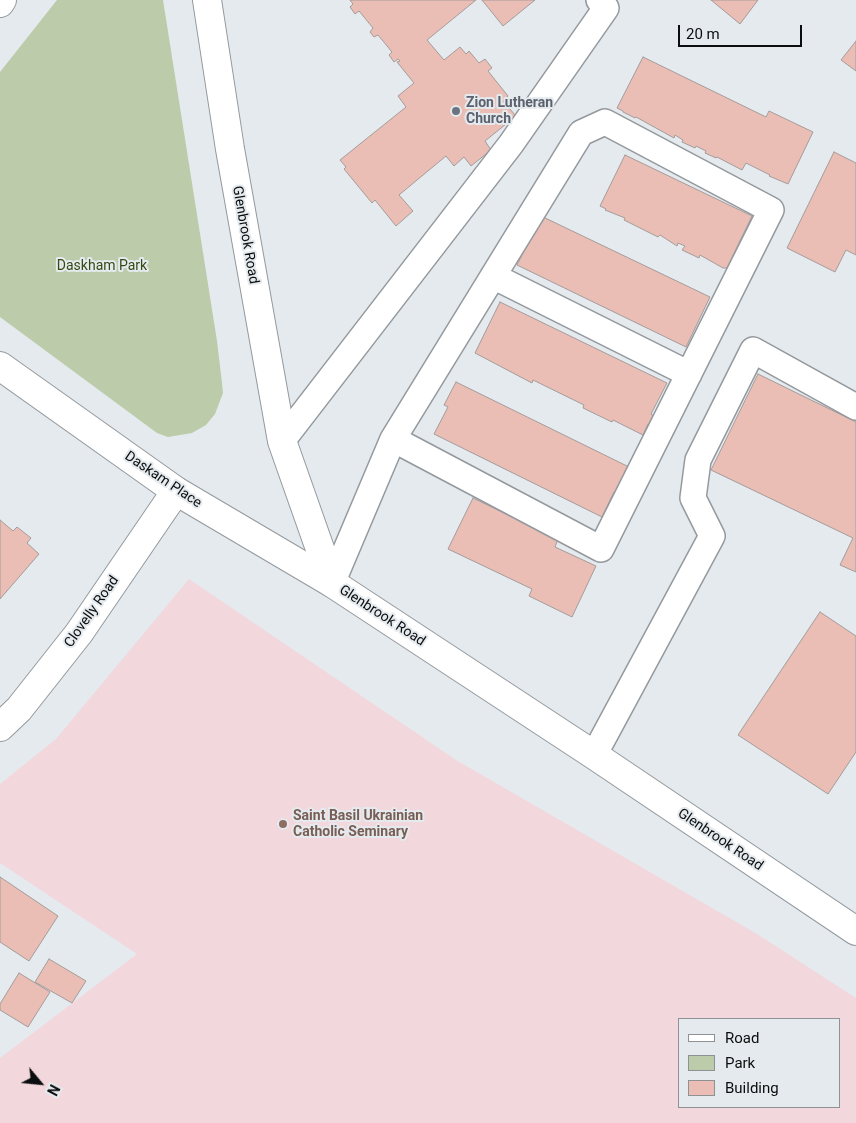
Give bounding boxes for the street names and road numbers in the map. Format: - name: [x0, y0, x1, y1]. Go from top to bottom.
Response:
- street label: Glenbrook Road: [228, 185, 262, 285]
- street label: Daskam Place: [121, 448, 205, 512]
- street label: Clovelly Road: [61, 573, 123, 651]
- street label: Glenbrook Road: [336, 582, 428, 650]
- street label: Glenbrook Road: [674, 805, 766, 875]

